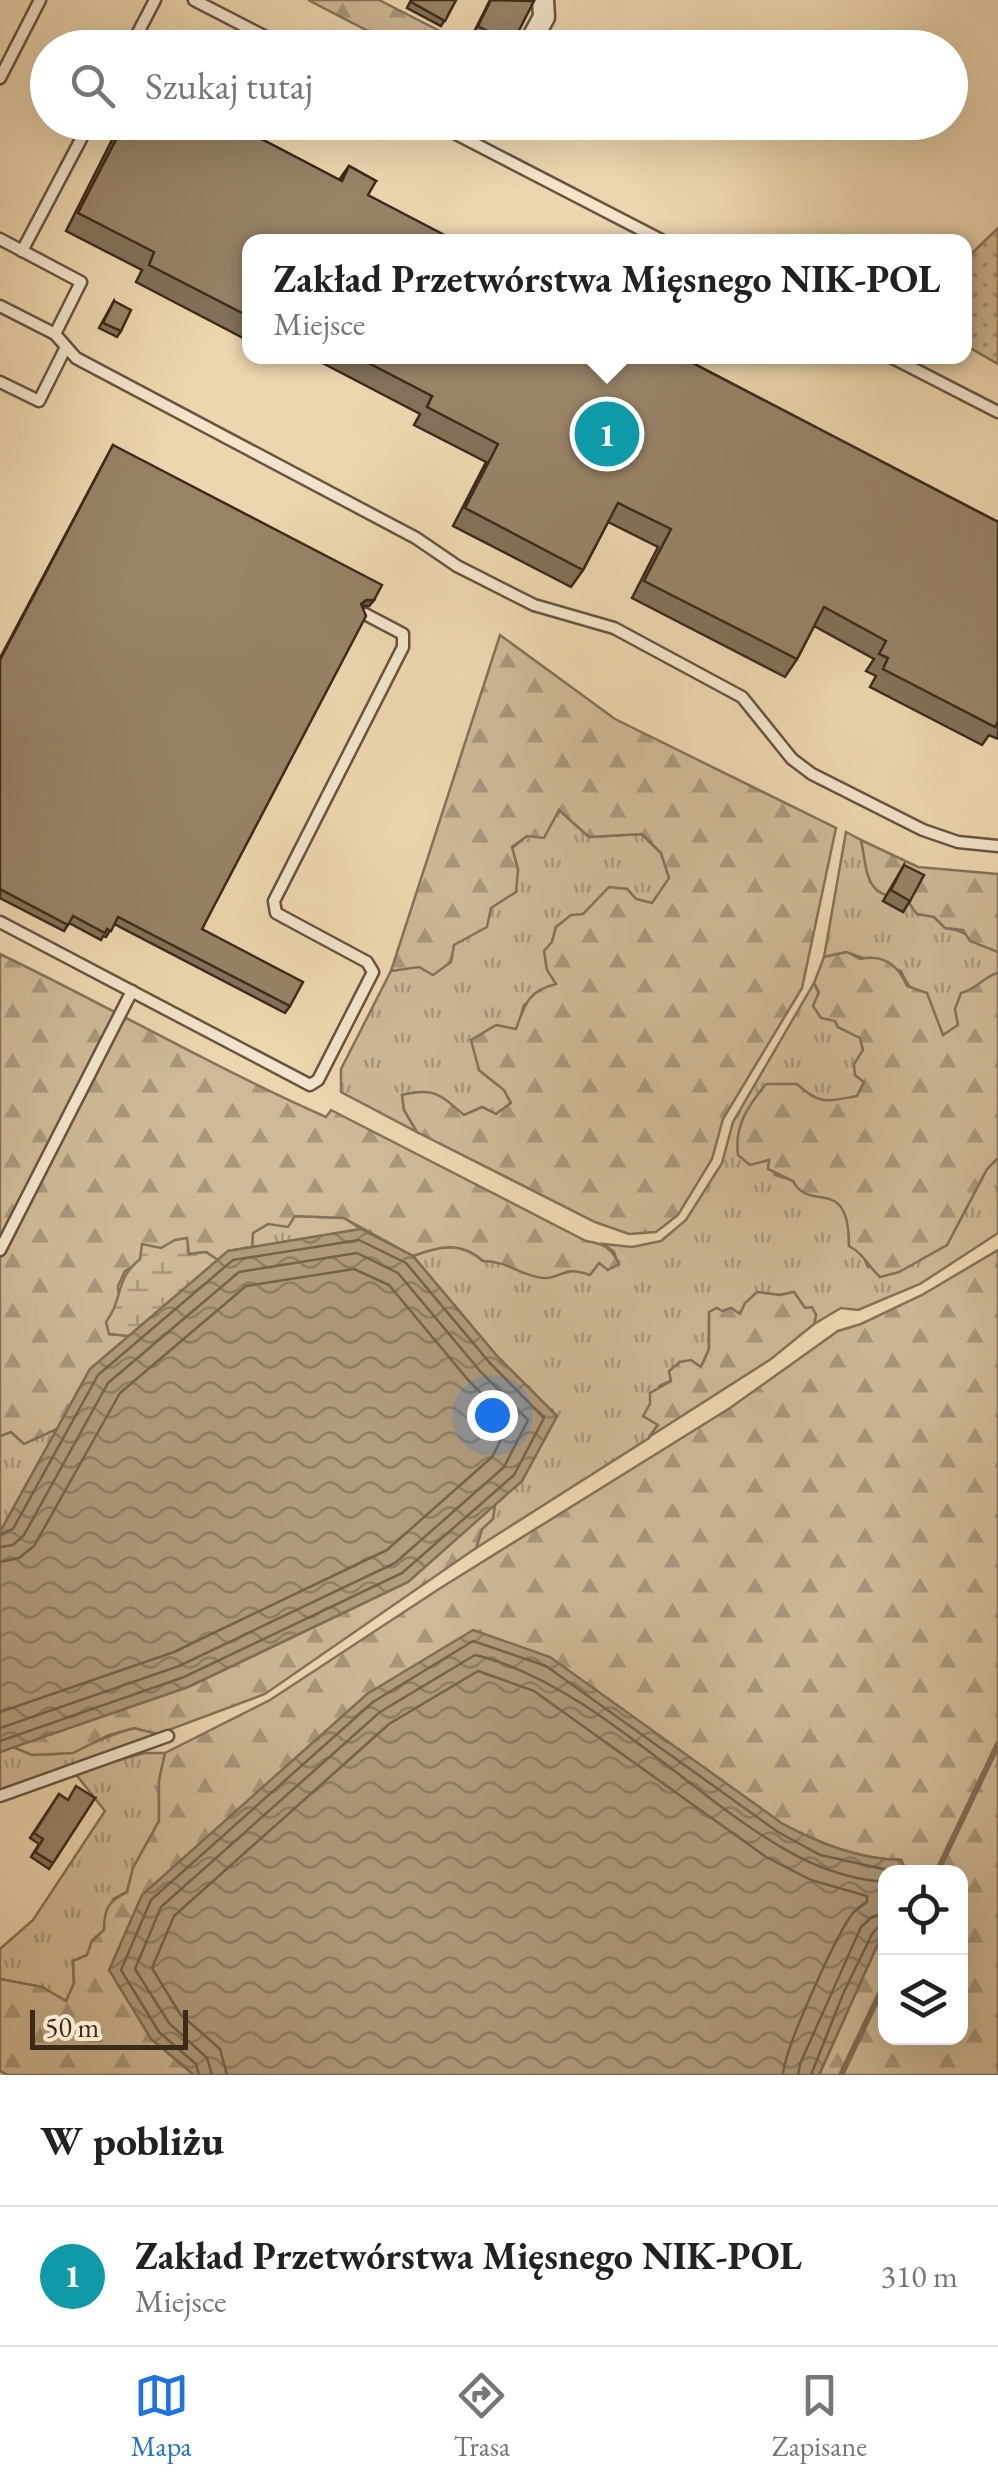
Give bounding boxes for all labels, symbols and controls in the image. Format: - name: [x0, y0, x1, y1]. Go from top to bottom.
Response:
- search box: [30, 30, 968, 140]
- icon: search: [65, 58, 120, 113]
- text: Szukaj tutaj: [145, 61, 313, 110]
- popup: [242, 234, 972, 364]
- text: Zakład Przetwórstwa Mięsnego NIK-POL: [274, 254, 940, 303]
- text: Miejsce: [274, 303, 365, 345]
- pin: 1: [574, 396, 640, 472]
- your location: [467, 1390, 518, 1441]
- map controls: [878, 1865, 968, 2045]
- button: locate: [878, 1865, 968, 1955]
- button: layers: [878, 1955, 968, 2045]
- scale bar: [30, 2005, 188, 2050]
- text: 50 m: [45, 2009, 99, 2045]
- text: W pobliżu: [40, 2113, 224, 2168]
- text: Zakład Przetwórstwa Mięsnego NIK-POL: [135, 2231, 802, 2280]
- text: 1: [64, 2255, 81, 2297]
- text: 310 m: [881, 2255, 958, 2297]
- text: Miejsce: [135, 2280, 227, 2322]
- tab: Mapa: [131, 2368, 192, 2464]
- tab: Trasa: [453, 2368, 510, 2464]
- tab: Zapisane: [772, 2368, 867, 2464]

